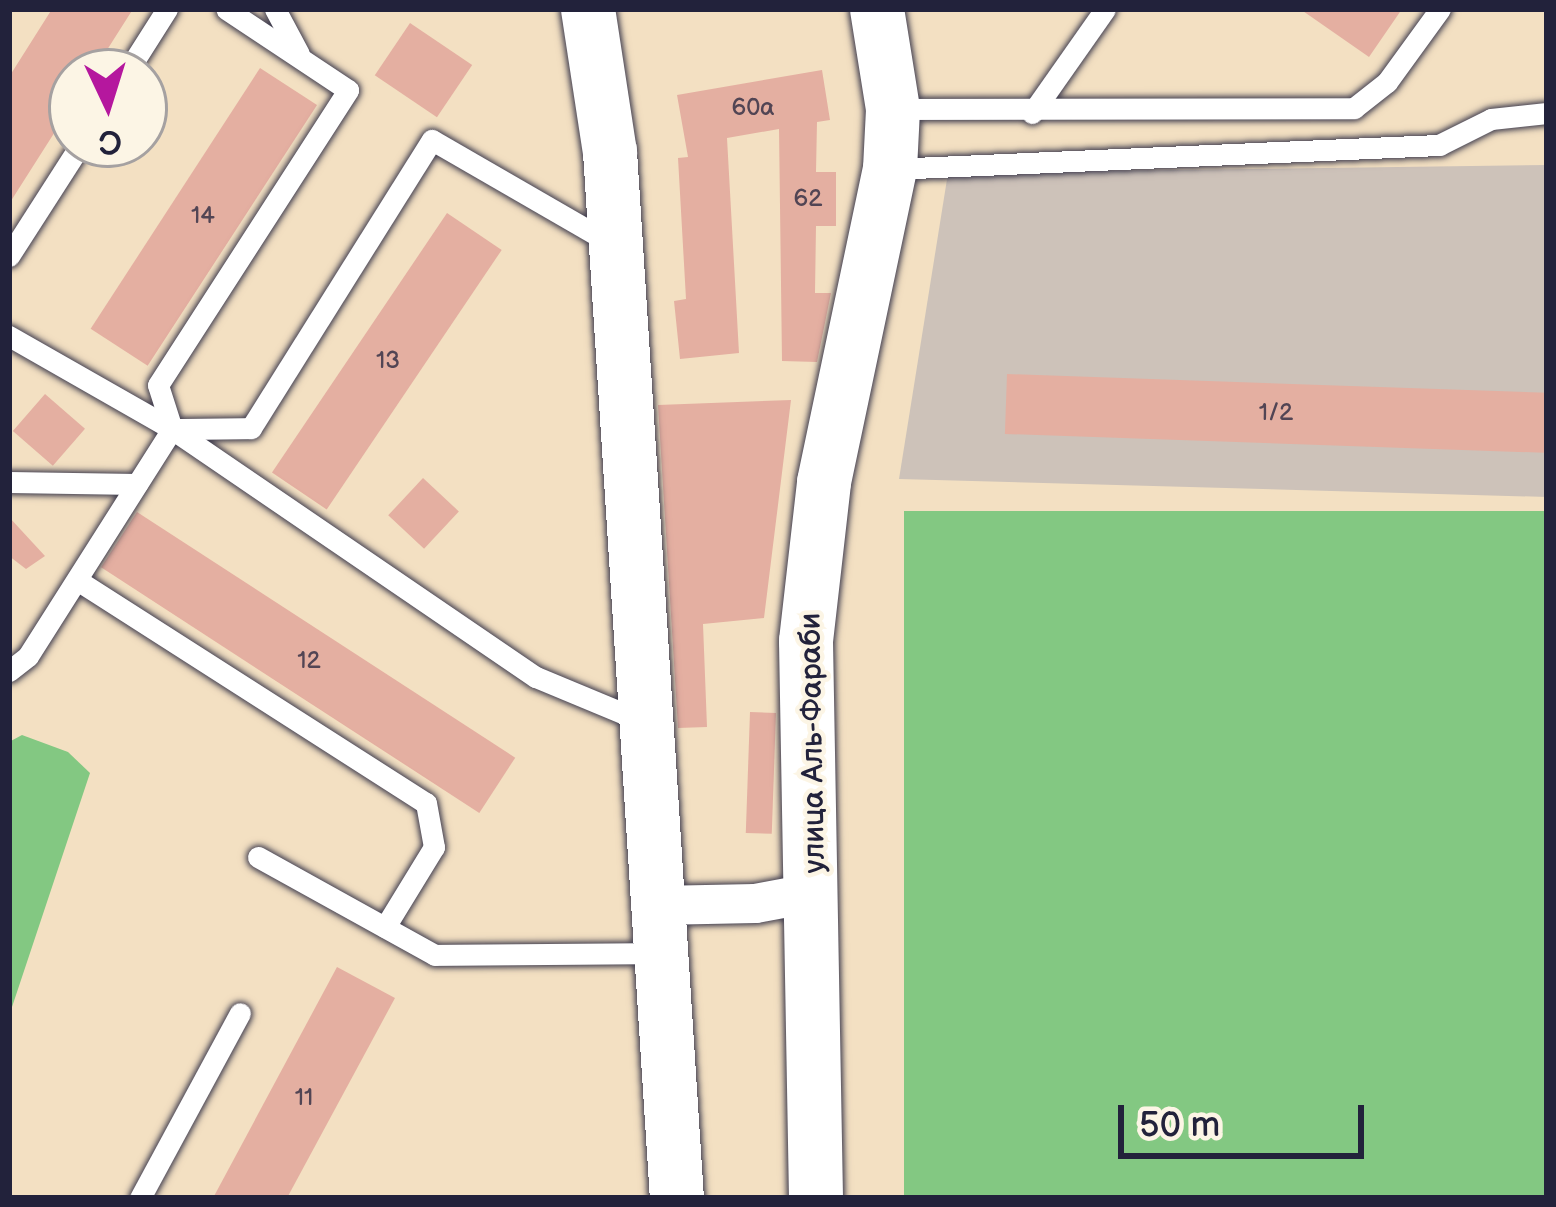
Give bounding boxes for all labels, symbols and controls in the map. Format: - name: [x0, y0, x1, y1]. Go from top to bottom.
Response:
- north arrow: [48, 48, 168, 168]
- house number: 60а: [732, 94, 774, 122]
- text: С: [97, 120, 123, 162]
- house number: 62: [794, 185, 822, 213]
- house number: 14: [191, 202, 215, 230]
- house number: 13: [376, 347, 400, 375]
- house number: 1/2: [1259, 399, 1293, 427]
- street label: улица Аль-Фараби: [793, 612, 833, 874]
- house number: 12: [297, 647, 321, 675]
- scale bar: [1124, 1081, 1370, 1155]
- house number: 11: [295, 1084, 313, 1112]
- text: 50 m: [1139, 1104, 1220, 1147]

